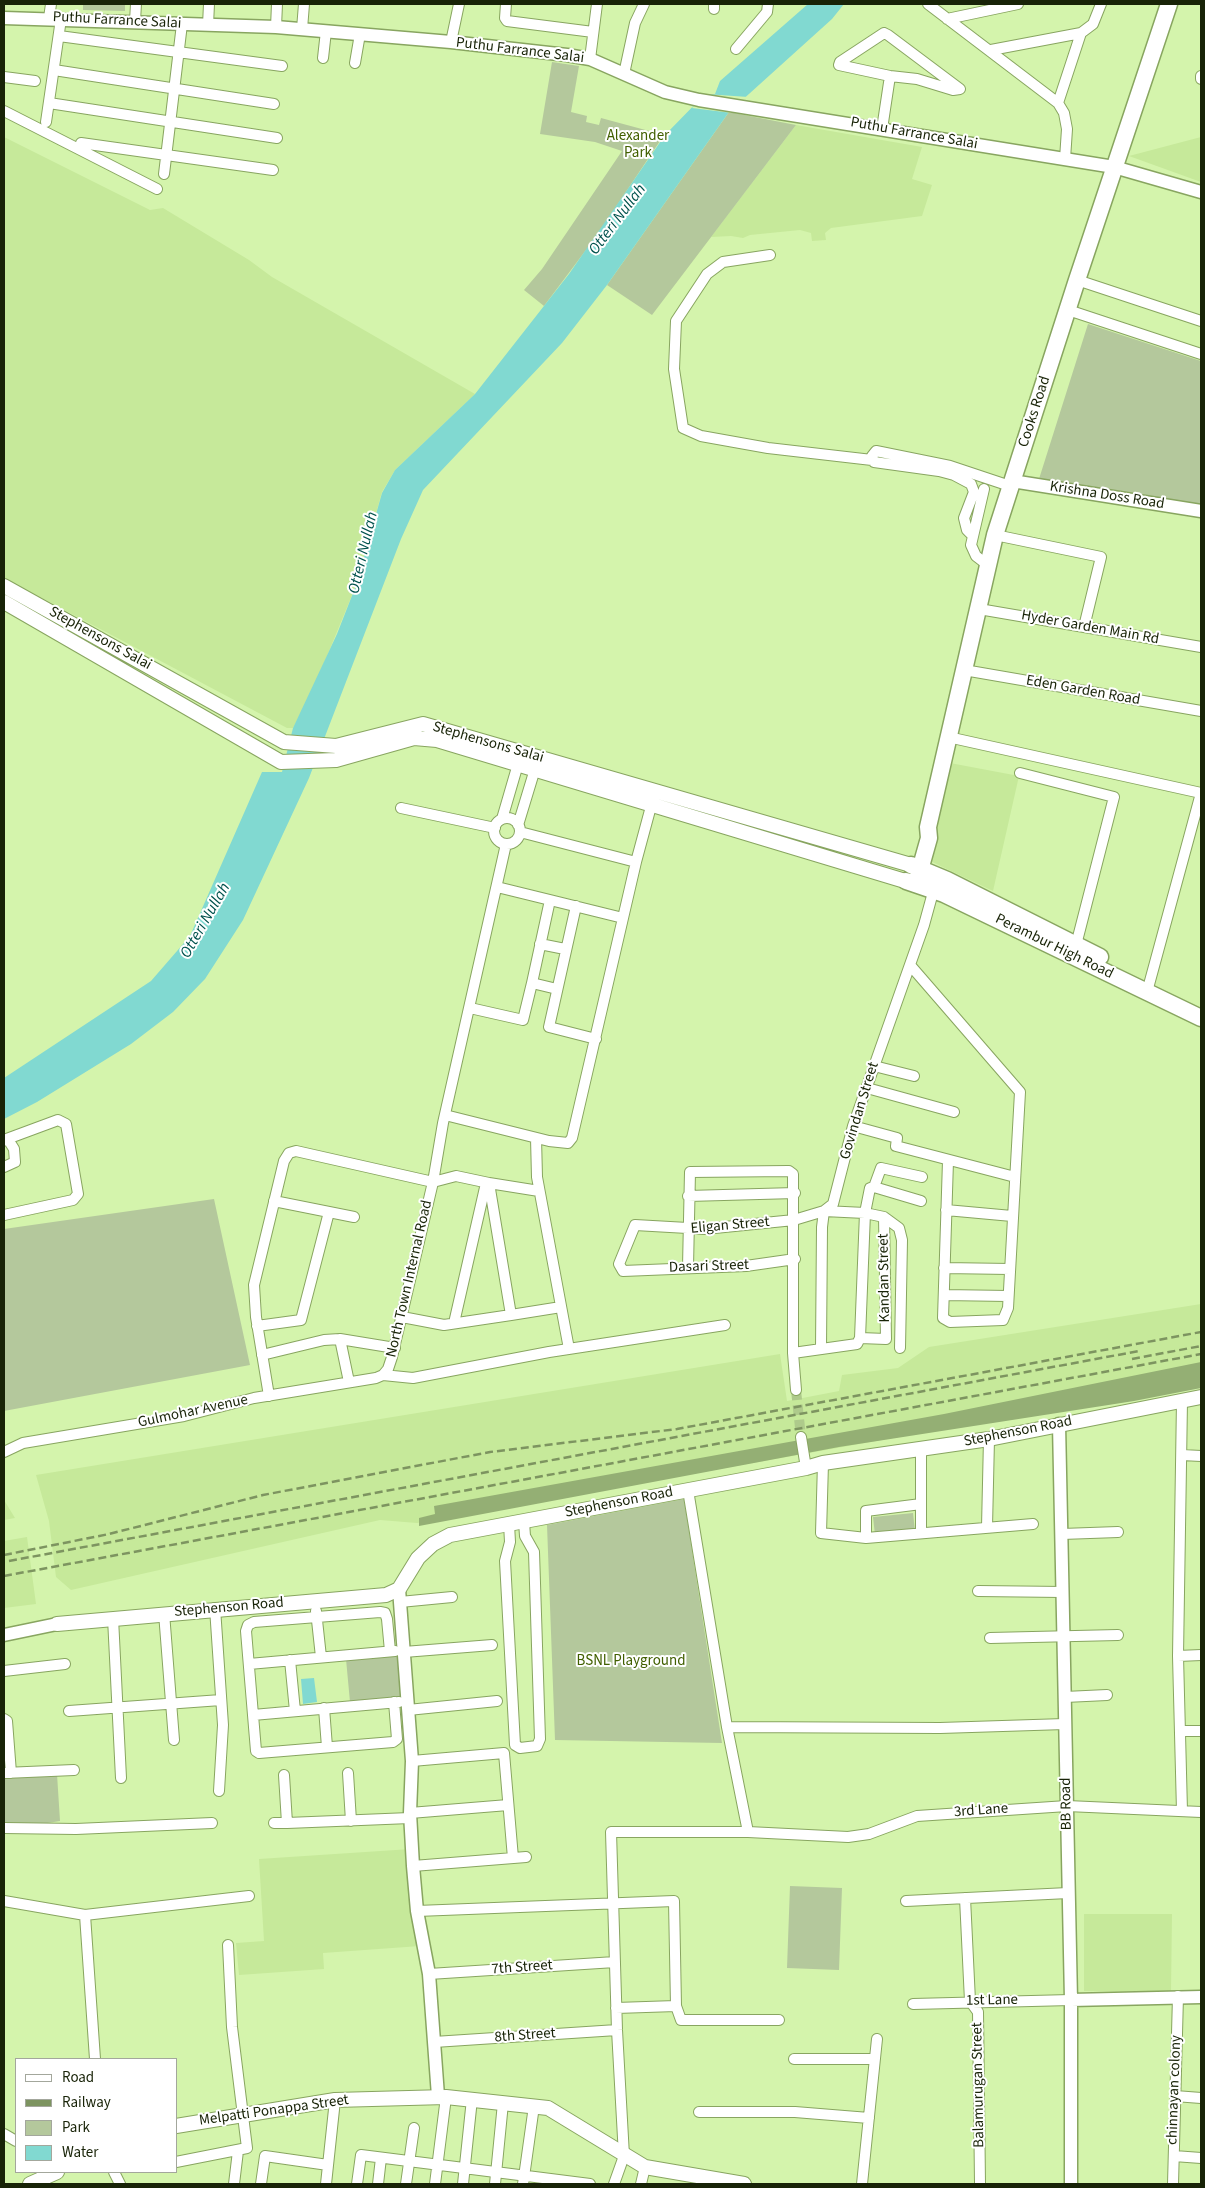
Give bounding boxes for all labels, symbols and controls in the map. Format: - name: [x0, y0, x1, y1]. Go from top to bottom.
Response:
- street label: Puthu Farrance Salai: [52, 9, 182, 33]
- street label: Puthu Farrance Salai: [455, 34, 585, 68]
- street label: Puthu Farrance Salai: [849, 114, 979, 154]
- park label: Alexander Park: [607, 128, 669, 163]
- water label: Otteri Nullah: [585, 181, 651, 259]
- street label: Cooks Road: [1015, 374, 1055, 450]
- street label: Krishna Doss Road: [1048, 478, 1166, 514]
- water label: Otteri Nullah: [345, 510, 383, 596]
- street label: Stephensons Salai: [46, 603, 154, 675]
- street label: Hyder Garden Main Rd: [1020, 607, 1160, 649]
- street label: Eden Garden Road: [1024, 672, 1142, 710]
- street label: Stephensons Salai: [430, 719, 546, 767]
- water label: Otteri Nullah: [177, 880, 235, 962]
- street label: Perambur High Road: [992, 911, 1116, 983]
- street label: Govindan Street: [837, 1060, 883, 1162]
- street label: North Town Internal Road: [383, 1199, 437, 1359]
- street label: Eligan Street: [690, 1214, 770, 1238]
- street label: Kandan Street: [875, 1233, 895, 1323]
- street label: Dasari Street: [669, 1257, 749, 1277]
- street label: Gulmohar Avenue: [136, 1392, 250, 1432]
- street label: Stephenson Road: [962, 1413, 1074, 1451]
- street label: Stephenson Road: [563, 1484, 675, 1522]
- street label: Stephenson Road: [173, 1594, 285, 1622]
- park label: BSNL Playground: [577, 1653, 685, 1671]
- street label: BB Road: [1058, 1777, 1076, 1831]
- street label: 3rd Lane: [953, 1800, 1009, 1822]
- street label: 7th Street: [491, 1957, 553, 1979]
- street label: 1st Lane: [966, 1992, 1018, 2010]
- street label: Balamurugan Street: [969, 2022, 989, 2148]
- street label: 8th Street: [494, 2025, 556, 2047]
- street label: chinnayan colony: [1164, 2035, 1186, 2145]
- legend: [15, 2058, 178, 2173]
- text: Road: [62, 2067, 94, 2088]
- text: Railway: [62, 2092, 111, 2113]
- street label: Melpatti Ponappa Street: [198, 2092, 350, 2130]
- text: Park: [62, 2117, 90, 2138]
- text: Water: [62, 2142, 98, 2163]

